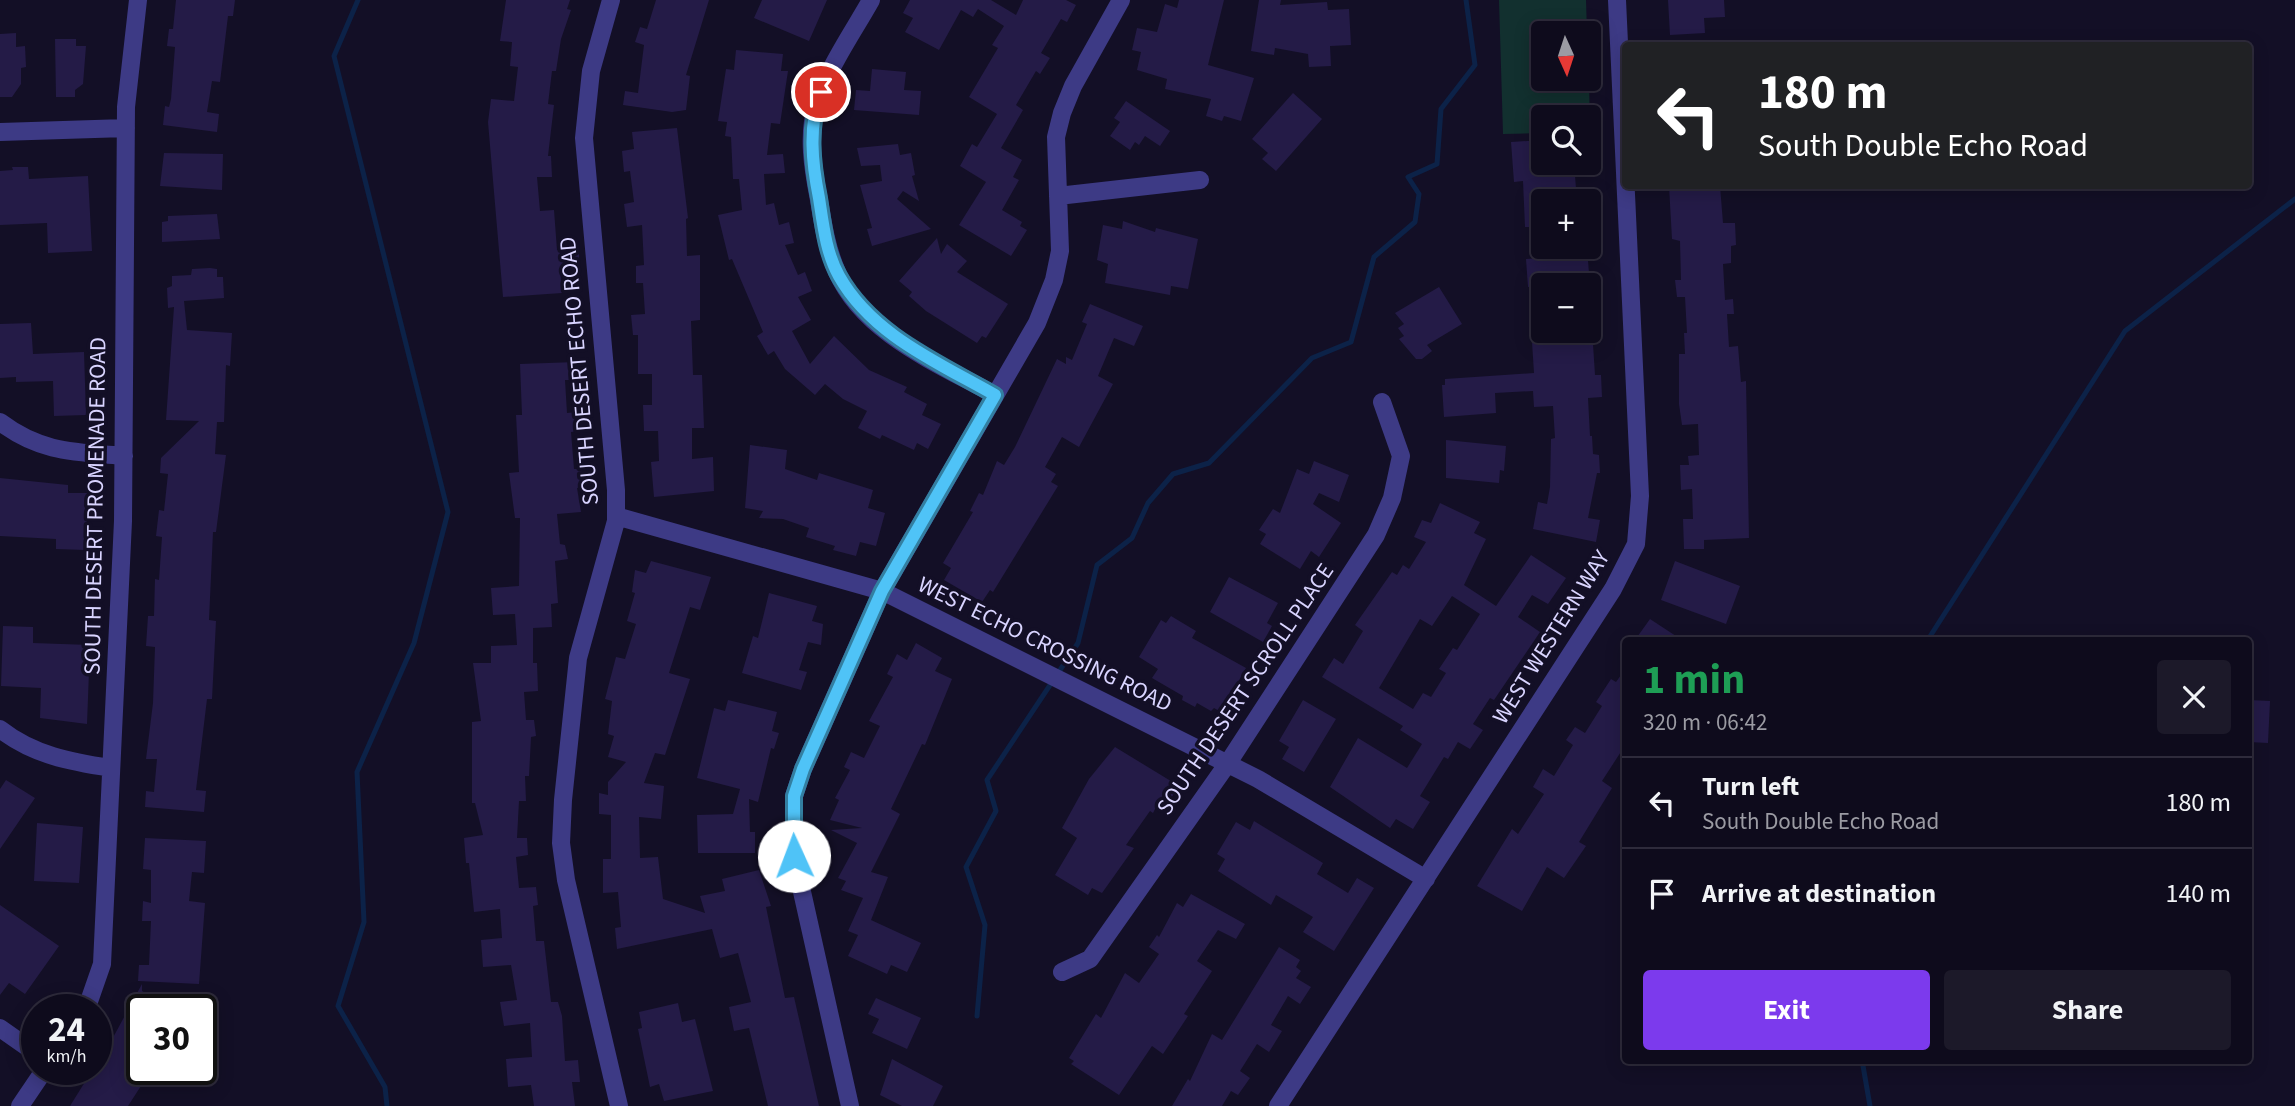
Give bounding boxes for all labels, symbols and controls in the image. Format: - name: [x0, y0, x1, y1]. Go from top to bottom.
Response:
- north arrow: [1531, 21, 1601, 91]
- map controls: [1531, 21, 1601, 343]
- text: 180 m: [1758, 58, 1887, 128]
- pin: [791, 62, 851, 122]
- icon: left: [1643, 70, 1734, 161]
- icon: arrive: [802, 73, 840, 111]
- button: search: [1531, 105, 1601, 175]
- text: South Double Echo Road: [1758, 123, 2088, 169]
- button: +: [1531, 189, 1601, 259]
- street label: SOUTH DESERT ECHO ROAD: [551, 235, 607, 507]
- button: −: [1531, 273, 1601, 343]
- street label: SOUTH DESERT PROMENADE ROAD: [76, 337, 114, 675]
- street label: WEST WESTERN WAY: [1484, 544, 1618, 730]
- street label: SOUTH DESERT SCROLL PLACE: [1148, 557, 1342, 821]
- street label: WEST ECHO CROSSING ROAD: [912, 568, 1178, 720]
- text: 1 min: [1643, 650, 1745, 710]
- button: close: [2157, 660, 2231, 734]
- text: 320 m · 06:42: [1643, 706, 1767, 739]
- text: Turn left: [1702, 768, 1799, 805]
- icon: left: [1643, 784, 1681, 822]
- text: 180 m: [2165, 784, 2231, 821]
- text: South Double Echo Road: [1702, 805, 1939, 838]
- position arrow: [757, 819, 831, 893]
- icon: arrive: [1643, 875, 1681, 913]
- text: Arrive at destination: [1702, 875, 1936, 912]
- text: 140 m: [2165, 875, 2231, 912]
- button: Exit: [1643, 970, 1930, 1050]
- button: Share: [1944, 970, 2231, 1050]
- speed limit sign: 30: [126, 994, 217, 1085]
- text: 24: [48, 1005, 85, 1055]
- text: km/h: [47, 1044, 86, 1069]

